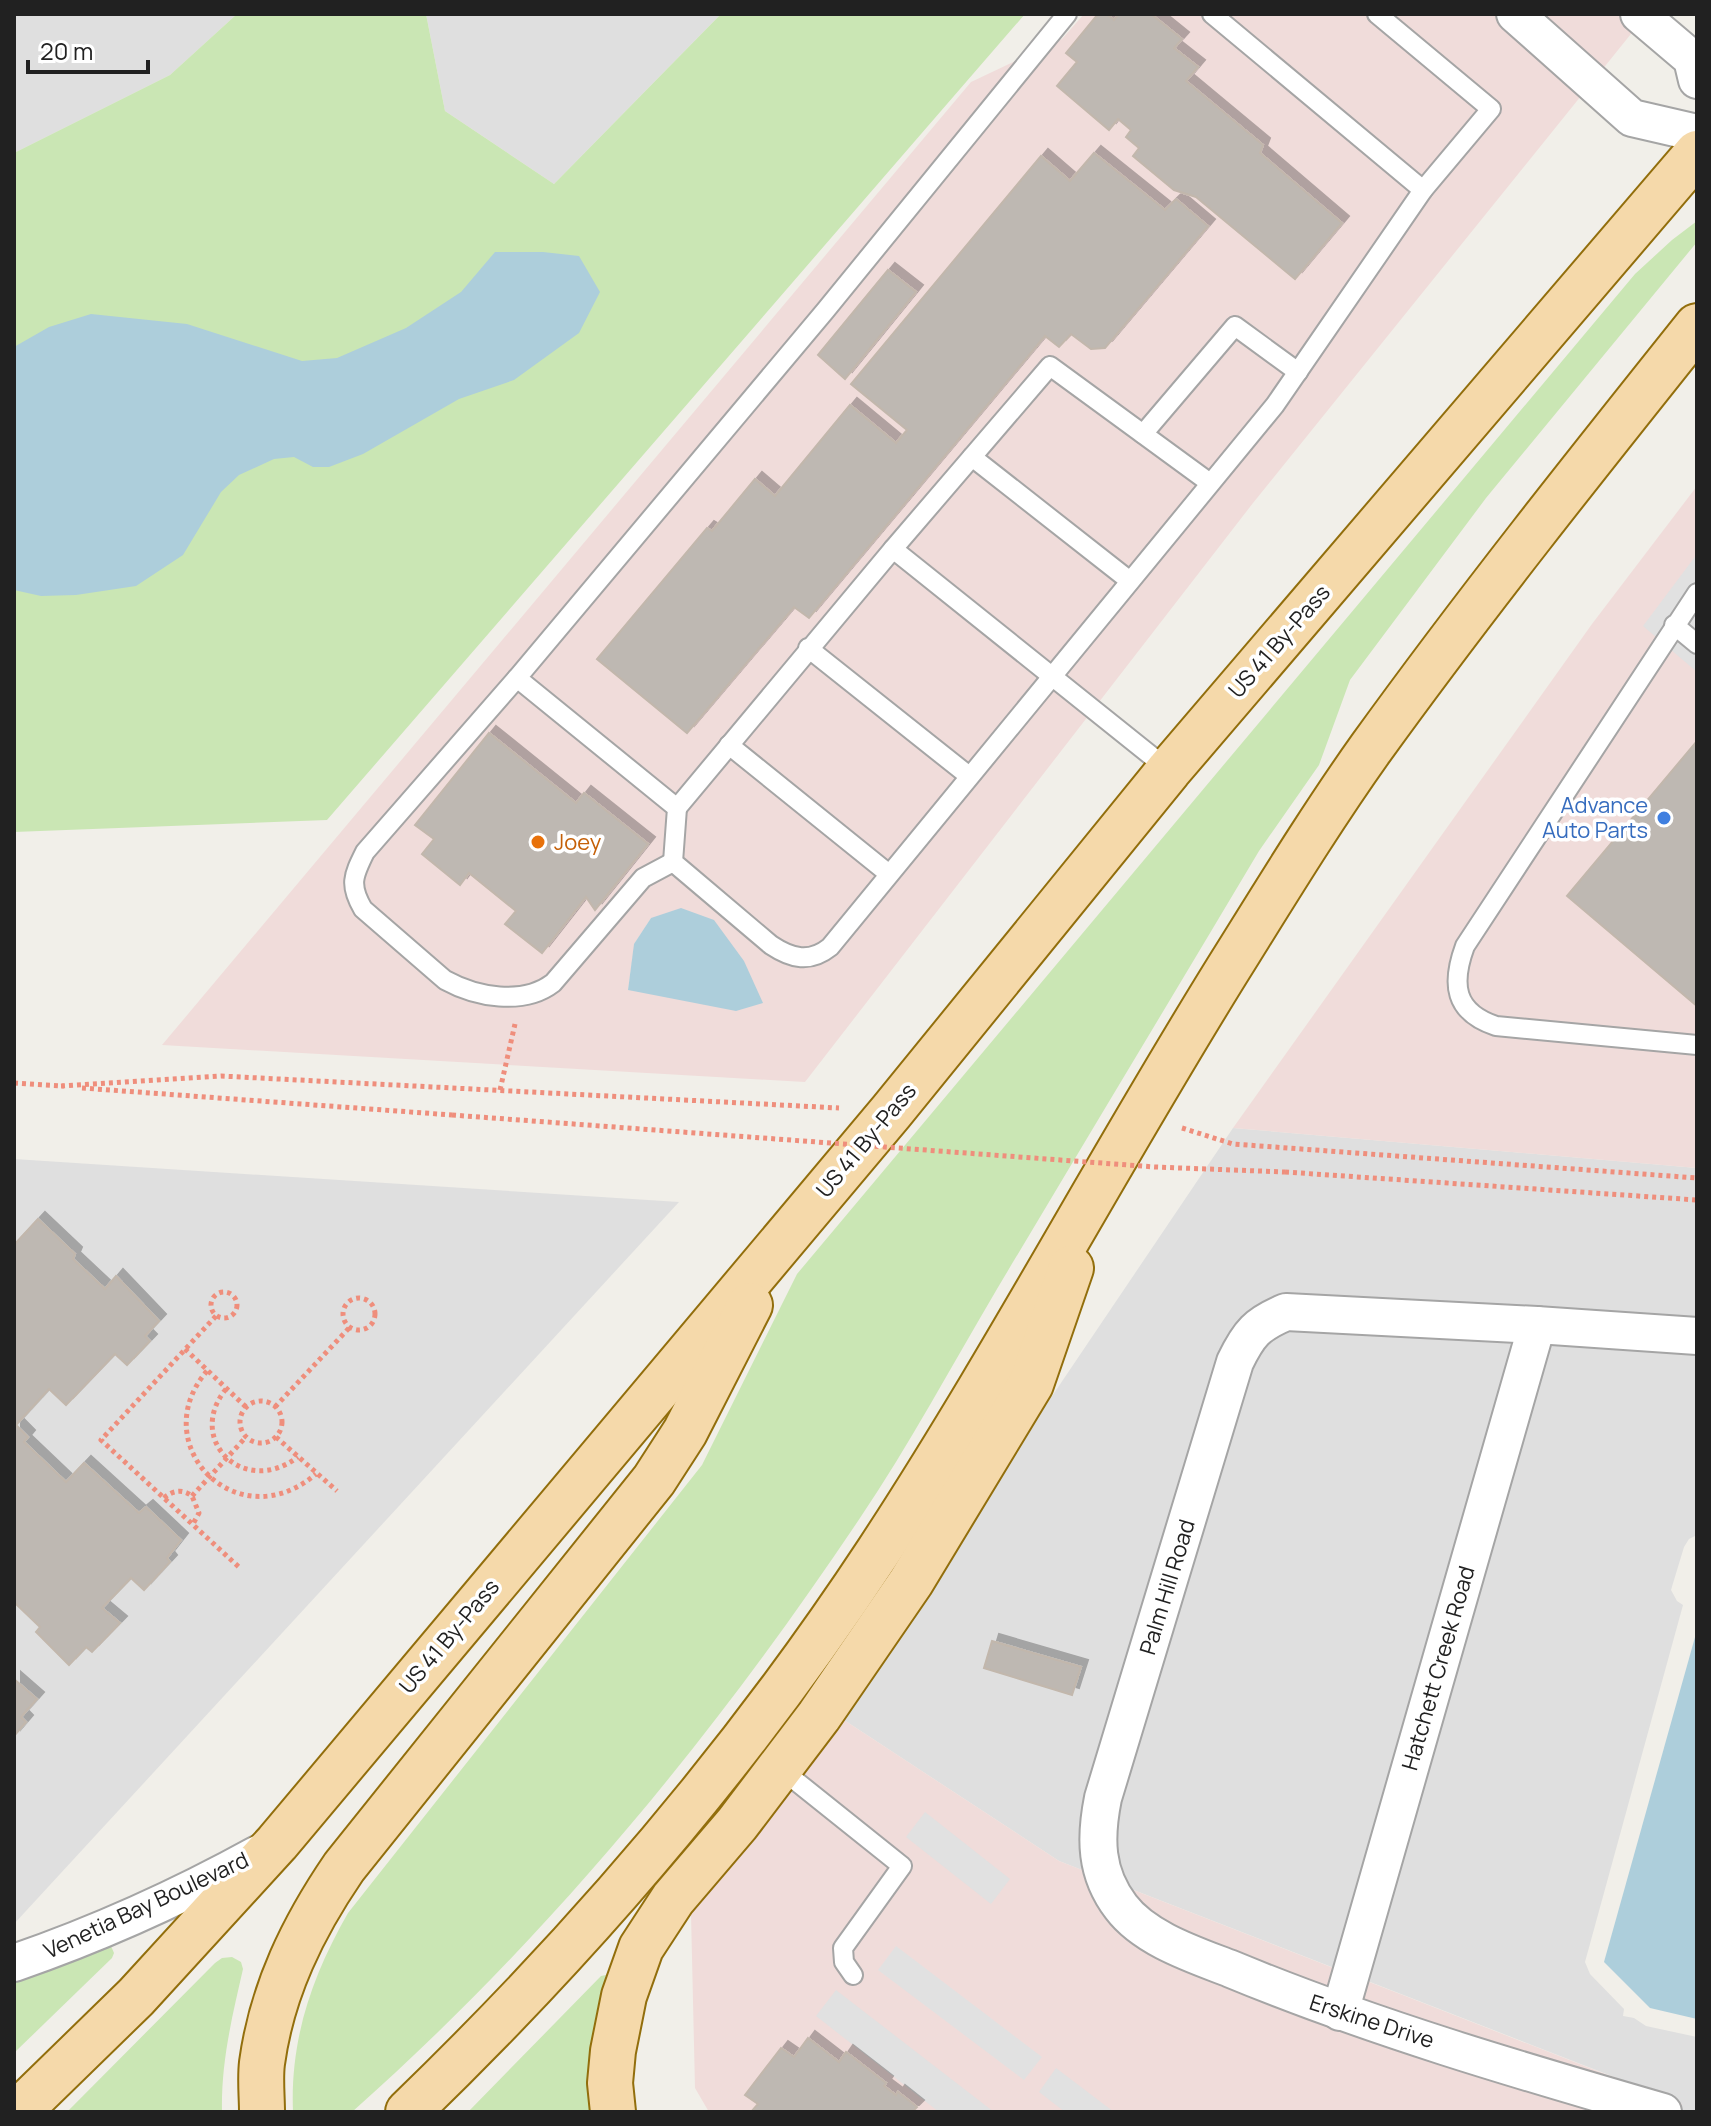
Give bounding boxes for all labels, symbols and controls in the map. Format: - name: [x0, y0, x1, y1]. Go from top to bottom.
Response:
- scale bar: [28, 24, 148, 74]
- text: 20 m: [40, 34, 93, 67]
- street label: US 41 By-Pass: [1221, 578, 1337, 704]
- place label: Advance Auto Parts: [1542, 790, 1648, 845]
- marker: Advance Auto Parts: [1655, 809, 1673, 827]
- place label: Joey: [554, 827, 602, 857]
- marker: Joey: [529, 833, 547, 851]
- street label: US 41 By-Pass: [809, 1076, 923, 1204]
- street label: Palm Hill Road: [1132, 1516, 1202, 1658]
- street label: Hatchett Creek Road: [1394, 1562, 1482, 1774]
- street label: US 41 By-Pass: [392, 1572, 506, 1700]
- street label: Venetia Bay Boulevard: [39, 1844, 253, 1966]
- street label: Erskine Drive: [1306, 1987, 1438, 2055]

